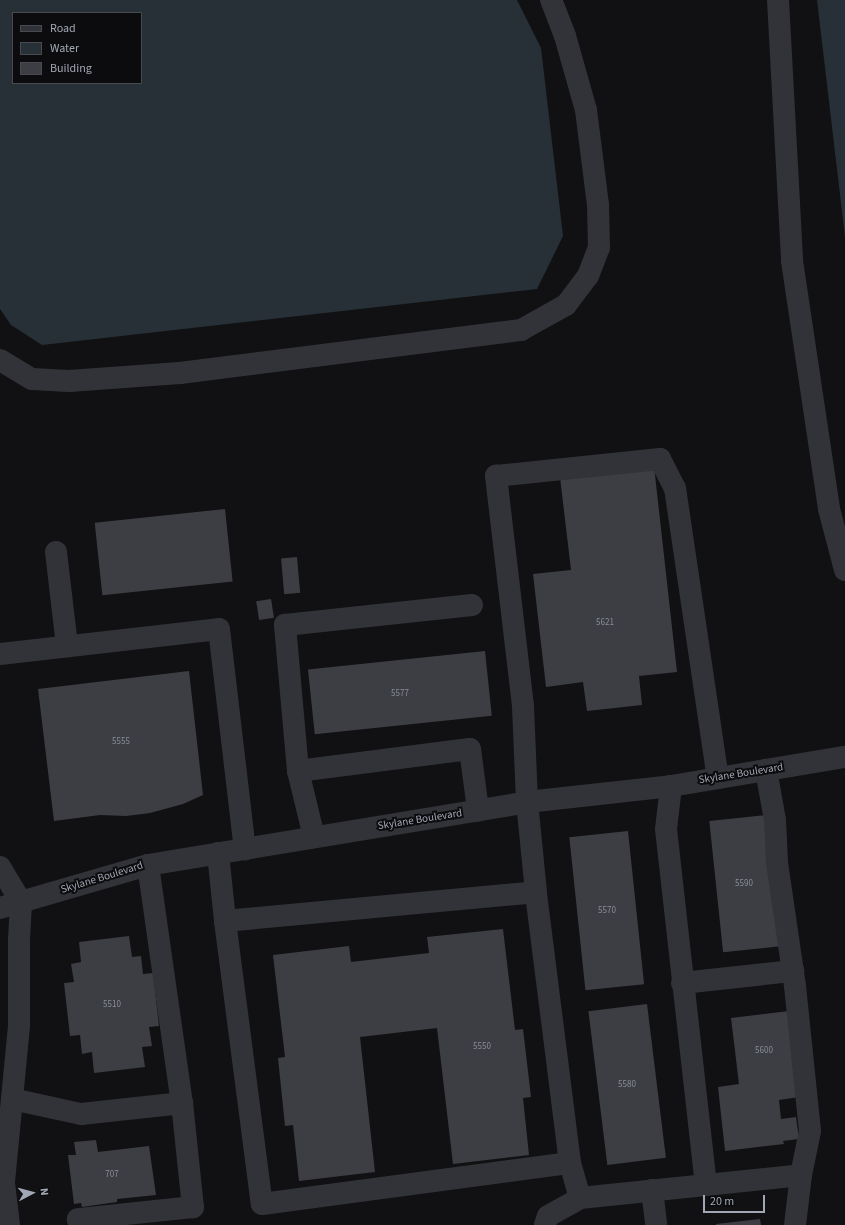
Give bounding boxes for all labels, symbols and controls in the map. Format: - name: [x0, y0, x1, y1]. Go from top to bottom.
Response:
- legend: [12, 12, 142, 84]
- text: Road: [50, 20, 76, 37]
- text: Water: [50, 40, 79, 57]
- text: Building: [50, 60, 92, 77]
- house number: 5621: [596, 618, 614, 628]
- house number: 5577: [391, 689, 409, 699]
- house number: 5555: [112, 737, 130, 747]
- street label: Skylane Boulevard: [698, 761, 784, 787]
- street label: Skylane Boulevard: [377, 807, 463, 833]
- street label: Skylane Boulevard: [59, 859, 145, 897]
- house number: 5590: [735, 879, 753, 889]
- house number: 5570: [598, 906, 616, 916]
- house number: 5510: [103, 1000, 121, 1010]
- house number: 5550: [473, 1042, 491, 1052]
- house number: 5600: [755, 1046, 773, 1056]
- house number: 5580: [618, 1080, 636, 1090]
- house number: 707: [105, 1170, 119, 1180]
- north arrow: [12, 1173, 52, 1213]
- text: N: [37, 1187, 52, 1196]
- scale bar: [705, 1187, 767, 1213]
- text: 20 m: [710, 1193, 734, 1210]

